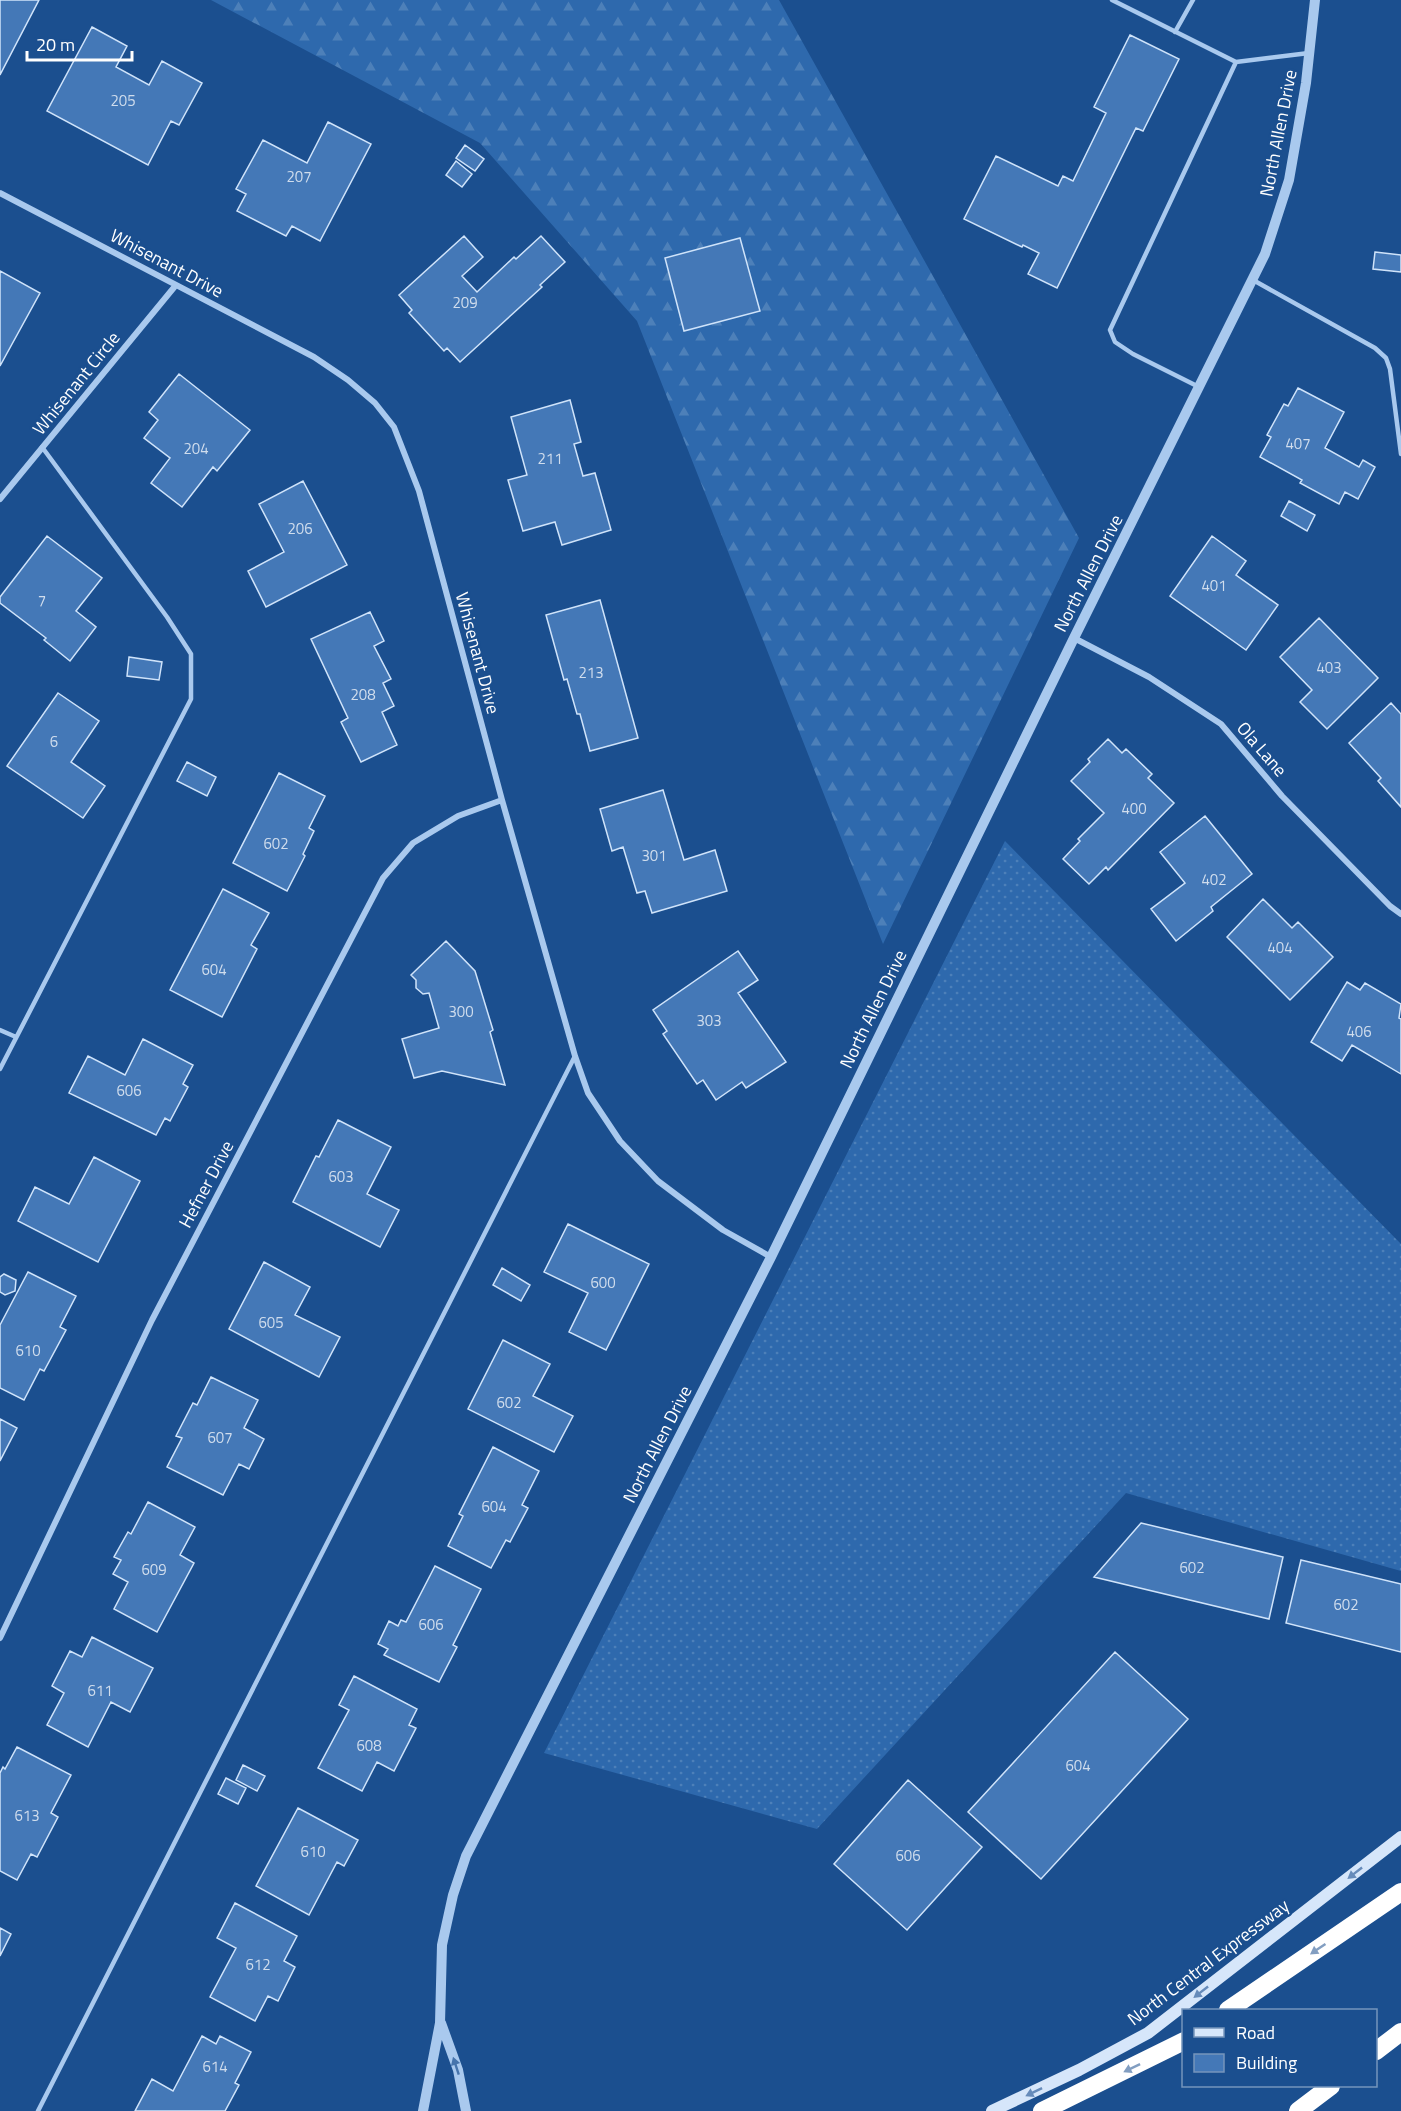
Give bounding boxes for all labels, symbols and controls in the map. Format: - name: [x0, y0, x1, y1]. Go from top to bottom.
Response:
- scale bar: [27, 24, 132, 62]
- text: 20 m: [36, 31, 75, 58]
- street label: North Allen Drive: [1252, 67, 1304, 199]
- house number: 205: [110, 89, 136, 112]
- house number: 207: [286, 165, 312, 188]
- street label: Whisenant Drive: [105, 222, 229, 304]
- house number: 209: [452, 291, 478, 314]
- street label: Whisenant Circle: [26, 325, 126, 441]
- house number: 407: [1285, 432, 1311, 455]
- house number: 204: [183, 437, 209, 460]
- house number: 211: [537, 447, 563, 470]
- street label: North Allen Drive: [1047, 509, 1129, 637]
- house number: 206: [287, 517, 313, 540]
- house number: 401: [1201, 574, 1227, 597]
- house number: 7: [38, 589, 46, 612]
- street label: Whisenant Drive: [449, 589, 507, 717]
- house number: 403: [1316, 656, 1342, 679]
- house number: 213: [578, 661, 604, 684]
- house number: 208: [350, 683, 376, 706]
- street label: Ola Lane: [1230, 715, 1294, 783]
- house number: 6: [50, 730, 58, 753]
- house number: 400: [1121, 797, 1147, 820]
- house number: 602: [263, 832, 289, 855]
- house number: 301: [641, 844, 667, 867]
- house number: 402: [1201, 868, 1227, 891]
- house number: 404: [1267, 936, 1293, 959]
- street label: North Allen Drive: [833, 945, 913, 1073]
- house number: 604: [201, 958, 227, 981]
- house number: 300: [448, 1000, 474, 1023]
- house number: 303: [696, 1009, 722, 1032]
- house number: 406: [1346, 1020, 1372, 1043]
- house number: 606: [116, 1079, 142, 1102]
- street label: Hefner Drive: [172, 1136, 240, 1232]
- house number: 603: [328, 1165, 354, 1188]
- house number: 600: [590, 1271, 616, 1294]
- house number: 605: [258, 1311, 284, 1334]
- house number: 610: [15, 1339, 41, 1362]
- street label: North Allen Drive: [616, 1380, 698, 1508]
- house number: 602: [496, 1391, 522, 1414]
- house number: 607: [207, 1426, 233, 1449]
- house number: 604: [481, 1495, 507, 1518]
- house number: 602: [1179, 1556, 1205, 1579]
- house number: 609: [141, 1558, 167, 1581]
- house number: 602: [1333, 1593, 1359, 1616]
- house number: 606: [418, 1613, 444, 1636]
- house number: 611: [87, 1679, 113, 1702]
- house number: 608: [356, 1734, 382, 1757]
- house number: 604: [1065, 1754, 1091, 1777]
- house number: 613: [14, 1804, 40, 1827]
- house number: 610: [300, 1840, 326, 1863]
- house number: 606: [895, 1844, 921, 1867]
- one-way arrow: [1347, 1866, 1362, 1878]
- street label: North Central Expressway: [1121, 1892, 1295, 2032]
- one-way arrow: [1310, 1943, 1326, 1954]
- house number: 612: [245, 1953, 271, 1976]
- one-way arrow: [1193, 1986, 1208, 1998]
- legend: [1182, 2009, 1377, 2087]
- text: Road: [1236, 2019, 1275, 2046]
- text: Building: [1236, 2049, 1297, 2076]
- house number: 614: [202, 2055, 228, 2078]
- one-way arrow: [451, 2057, 460, 2075]
- one-way arrow: [1123, 2063, 1140, 2073]
- one-way arrow: [1025, 2087, 1042, 2096]

